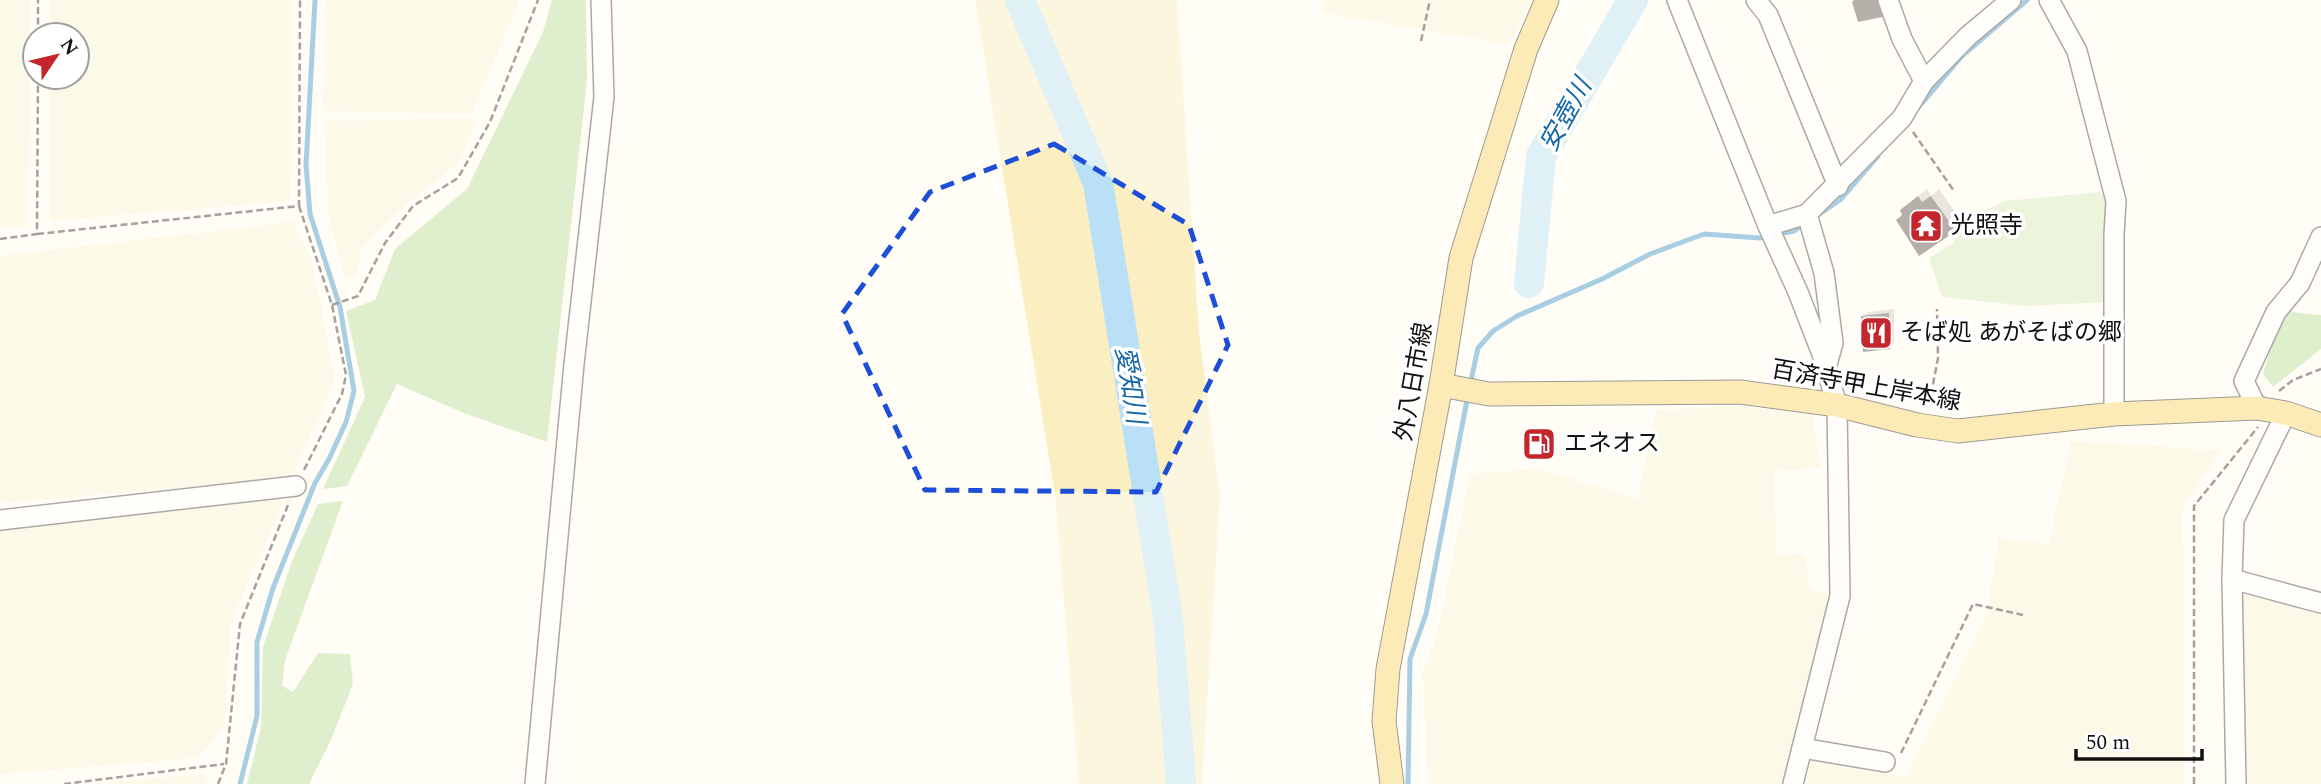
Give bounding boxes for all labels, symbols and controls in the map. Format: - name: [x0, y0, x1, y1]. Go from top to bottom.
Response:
- north arrow: [21, 21, 91, 91]
- text: N: [52, 32, 85, 62]
- water label: 安壺川: [1530, 69, 1604, 159]
- temple icon: 光照寺: [1907, 207, 1945, 245]
- place label: 光照寺: [1951, 208, 2023, 244]
- restaurant icon: そば処 あがそばの郷: [1857, 314, 1895, 352]
- place label: そば処 あがそばの郷: [1900, 315, 2122, 351]
- street label: 外八日市線: [1386, 320, 1442, 444]
- water label: 愛知川: [1104, 343, 1156, 430]
- street label: 百済寺甲上岸本線: [1768, 352, 1964, 420]
- fuel station icon: エネオス: [1520, 425, 1558, 463]
- place label: エネオス: [1564, 426, 1660, 462]
- scale bar: [2076, 718, 2202, 762]
- text: 50 m: [2086, 727, 2130, 759]

